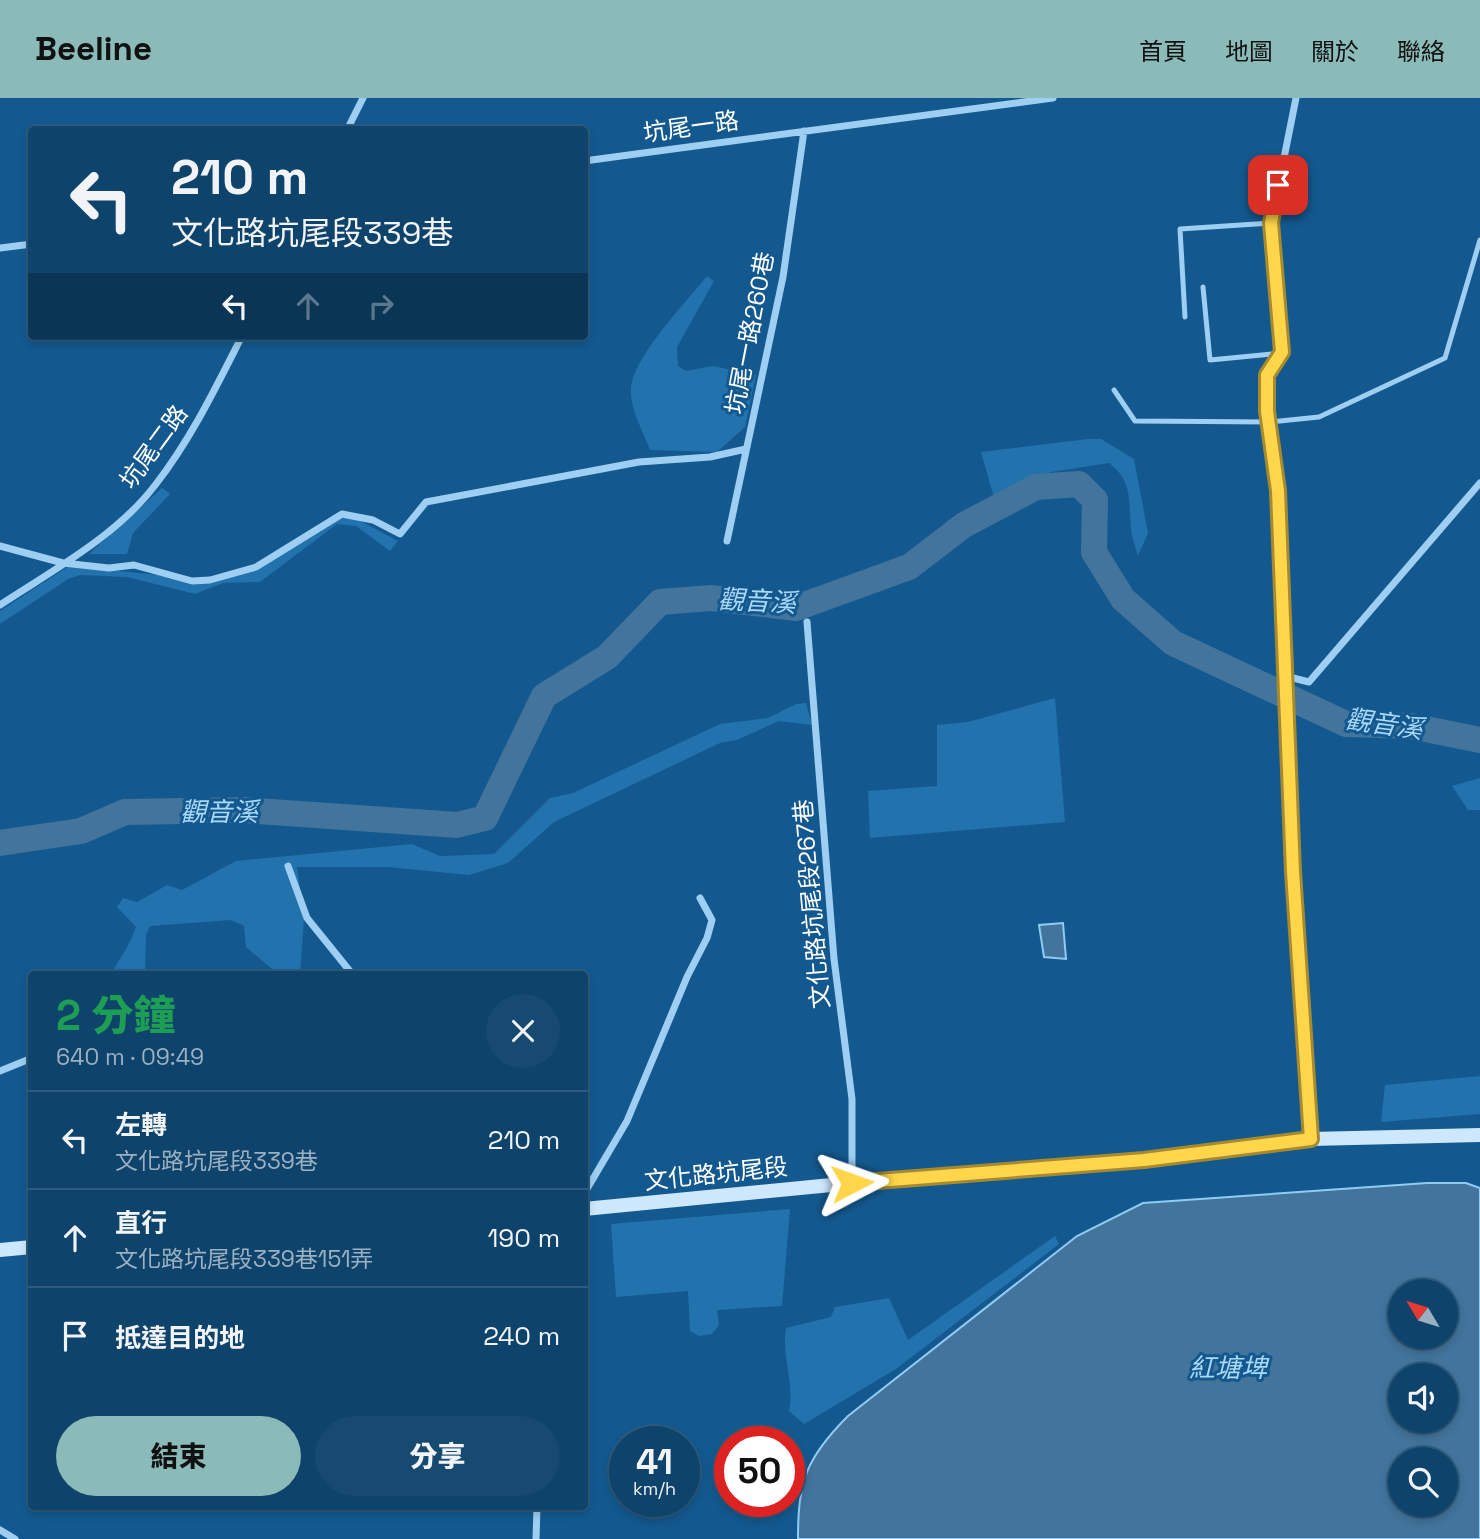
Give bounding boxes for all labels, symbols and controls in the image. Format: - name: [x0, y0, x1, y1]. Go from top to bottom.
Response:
- text: Beeline: [35, 28, 152, 70]
- text: 首頁: [1139, 36, 1187, 67]
- text: 地圖: [1225, 36, 1273, 67]
- text: 關於: [1311, 36, 1359, 67]
- text: 聯絡: [1397, 36, 1445, 67]
- street label: 坑尾一路: [641, 104, 741, 149]
- text: 210 m: [171, 146, 308, 208]
- icon: left: [56, 154, 147, 245]
- pin: [1248, 155, 1308, 215]
- icon: arrive: [1259, 166, 1297, 204]
- text: 文化路坑尾段339巷: [171, 213, 453, 253]
- street label: 坑尾一路260巷: [719, 249, 780, 417]
- icon: left: [216, 287, 254, 325]
- icon: ahead: [289, 287, 327, 325]
- icon: right: [362, 287, 400, 325]
- street label: 坑尾二路: [113, 399, 194, 495]
- water label: 觀音溪: [717, 582, 801, 620]
- water label: 觀音溪: [1343, 702, 1429, 747]
- water label: 觀音溪: [180, 795, 262, 829]
- street label: 文化路坑尾段267巷: [787, 798, 836, 1010]
- text: 2 分鐘: [56, 989, 176, 1042]
- button: close: [486, 994, 560, 1068]
- text: 640 m · 09:49: [56, 1042, 204, 1072]
- text: 左轉: [115, 1108, 167, 1142]
- icon: left: [56, 1121, 94, 1159]
- text: 210 m: [488, 1123, 560, 1157]
- text: 文化路坑尾段339巷: [115, 1146, 318, 1176]
- position arrow: [815, 1146, 889, 1220]
- street label: 文化路坑尾段: [643, 1151, 789, 1196]
- text: 直行: [115, 1206, 167, 1240]
- icon: ahead: [56, 1219, 94, 1257]
- text: 190 m: [488, 1221, 560, 1255]
- text: 文化路坑尾段339巷151弄: [115, 1244, 374, 1274]
- north arrow: [1388, 1279, 1458, 1349]
- map controls: [1388, 1279, 1458, 1517]
- icon: arrive: [56, 1317, 94, 1355]
- text: 240 m: [483, 1319, 560, 1353]
- text: 抵達目的地: [115, 1321, 245, 1355]
- water label: 紅塘埤: [1189, 1351, 1270, 1385]
- button: sound: [1388, 1363, 1458, 1433]
- button: 結束: [56, 1416, 301, 1496]
- button: 分享: [315, 1416, 560, 1496]
- speed limit sign: 50: [714, 1426, 805, 1517]
- text: 41: [636, 1440, 673, 1484]
- button: search: [1388, 1447, 1458, 1517]
- text: km/h: [633, 1477, 676, 1500]

